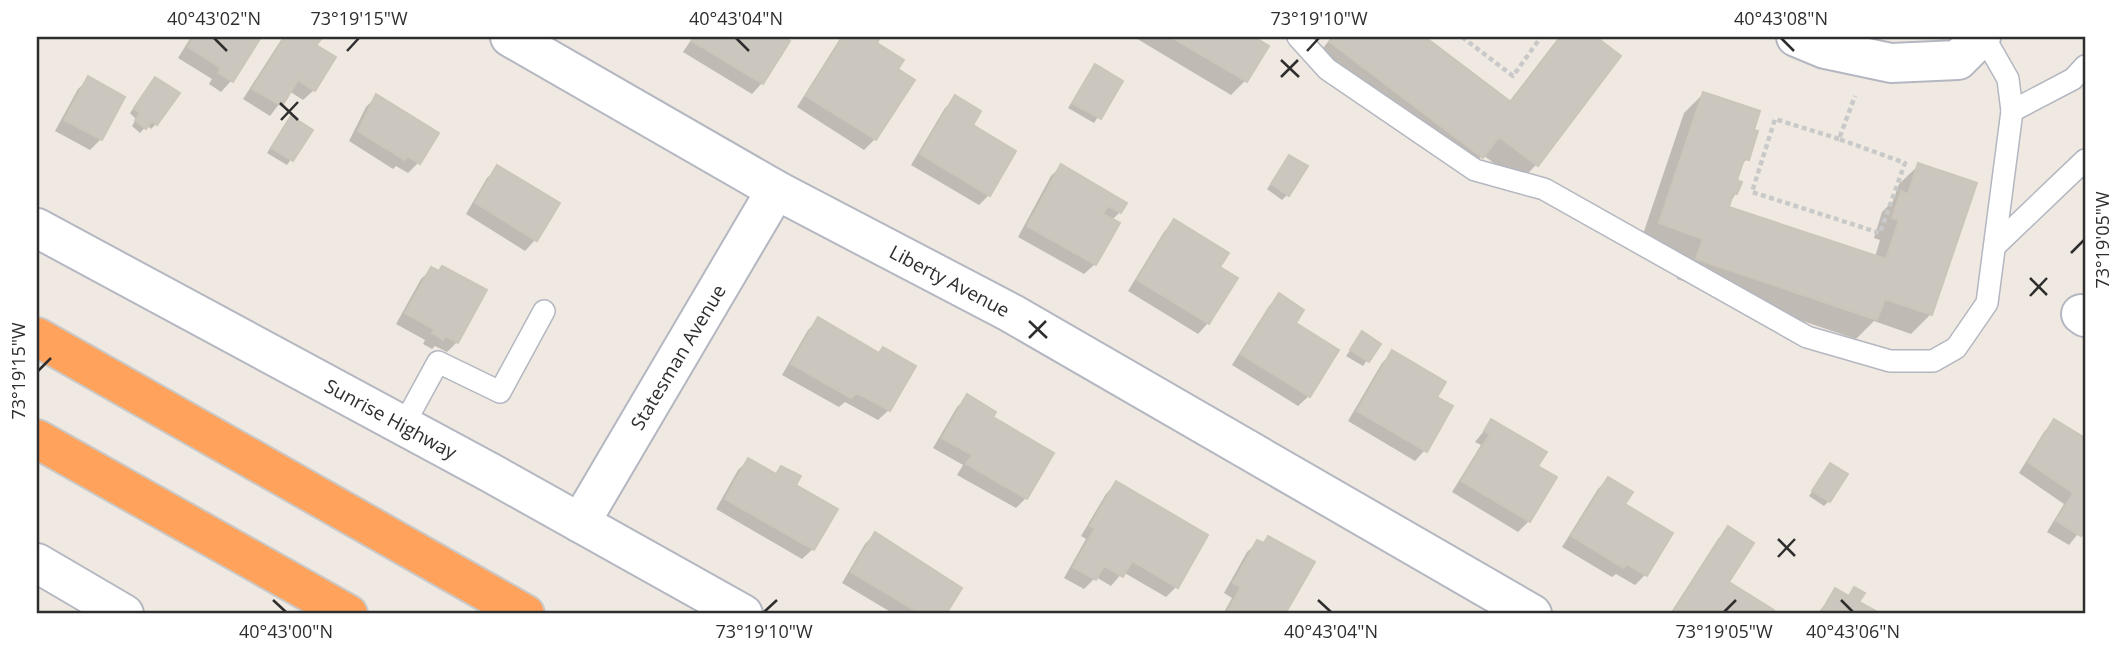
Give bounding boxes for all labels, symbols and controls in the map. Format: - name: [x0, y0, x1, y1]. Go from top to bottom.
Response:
- text: 40°43'02"N: [167, 6, 261, 30]
- text: 73°19'15"W: [310, 6, 408, 30]
- text: 40°43'04"N: [689, 6, 783, 30]
- text: 73°19'10"W: [1270, 6, 1368, 30]
- text: 40°43'08"N: [1734, 6, 1828, 30]
- text: 73°19'05"W: [2090, 191, 2114, 289]
- street label: Liberty Avenue: [885, 239, 1014, 323]
- street label: Statesman Avenue: [624, 280, 732, 434]
- text: 73°19'15"W: [6, 322, 30, 420]
- street label: Sunrise Highway: [320, 373, 462, 465]
- text: 40°43'00"N: [239, 619, 333, 643]
- text: 73°19'10"W: [715, 619, 813, 643]
- text: 40°43'04"N: [1284, 619, 1378, 643]
- text: 73°19'05"W: [1675, 619, 1773, 643]
- text: 40°43'06"N: [1806, 619, 1900, 643]

